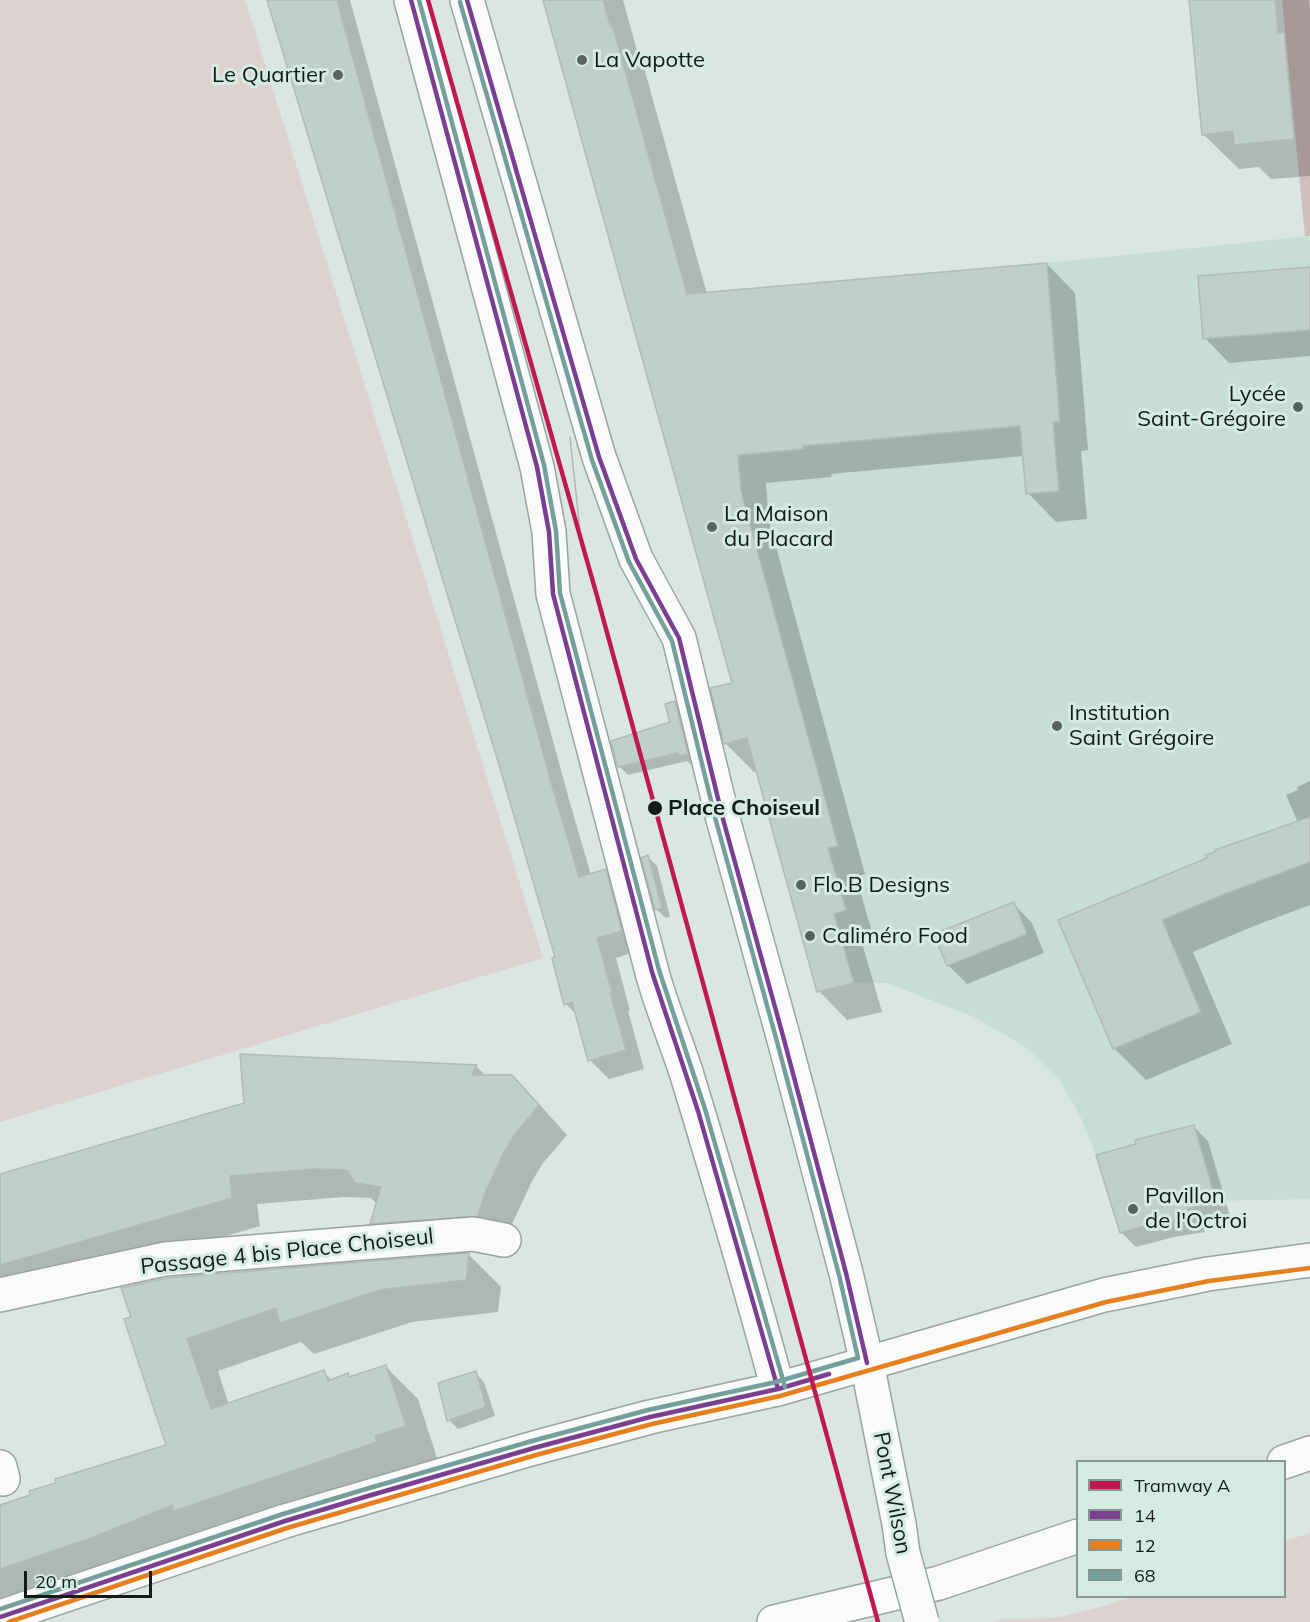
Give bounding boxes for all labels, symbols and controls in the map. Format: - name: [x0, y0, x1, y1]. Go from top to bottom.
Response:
- place label: La Vapotte: [594, 47, 705, 73]
- marker: La Vapotte: [575, 53, 589, 67]
- place label: Le Quartier: [212, 62, 326, 88]
- marker: Le Quartier: [331, 68, 345, 82]
- place label: Lycée Saint-Grégoire: [1137, 381, 1286, 433]
- marker: Lycée Saint-Grégoire: [1291, 400, 1305, 414]
- place label: La Maison du Placard: [724, 501, 833, 552]
- marker: La Maison du Placard: [705, 520, 719, 534]
- place label: Institution Saint Grégoire: [1069, 700, 1214, 752]
- marker: Institution Saint Grégoire: [1050, 719, 1064, 733]
- place label: Place Choiseul: [668, 795, 820, 821]
- marker: Place Choiseul: [646, 799, 664, 817]
- place label: Flo.B Designs: [813, 872, 950, 898]
- marker: Flo.B Designs: [794, 878, 808, 892]
- place label: Caliméro Food: [822, 923, 968, 949]
- marker: Caliméro Food: [803, 929, 817, 943]
- place label: Pavillon de l'Octroi: [1145, 1183, 1247, 1234]
- marker: Pavillon de l'Octroi: [1126, 1202, 1140, 1216]
- street label: Passage 4 bis Place Choiseul: [139, 1223, 435, 1281]
- street label: Pont Wilson: [867, 1430, 917, 1556]
- legend: [1076, 1460, 1286, 1598]
- text: Tramway A: [1134, 1474, 1230, 1497]
- text: 14: [1134, 1504, 1156, 1527]
- text: 12: [1134, 1534, 1156, 1557]
- scale bar: [27, 1559, 154, 1597]
- text: 68: [1134, 1564, 1156, 1587]
- text: 20 m: [35, 1570, 77, 1593]

